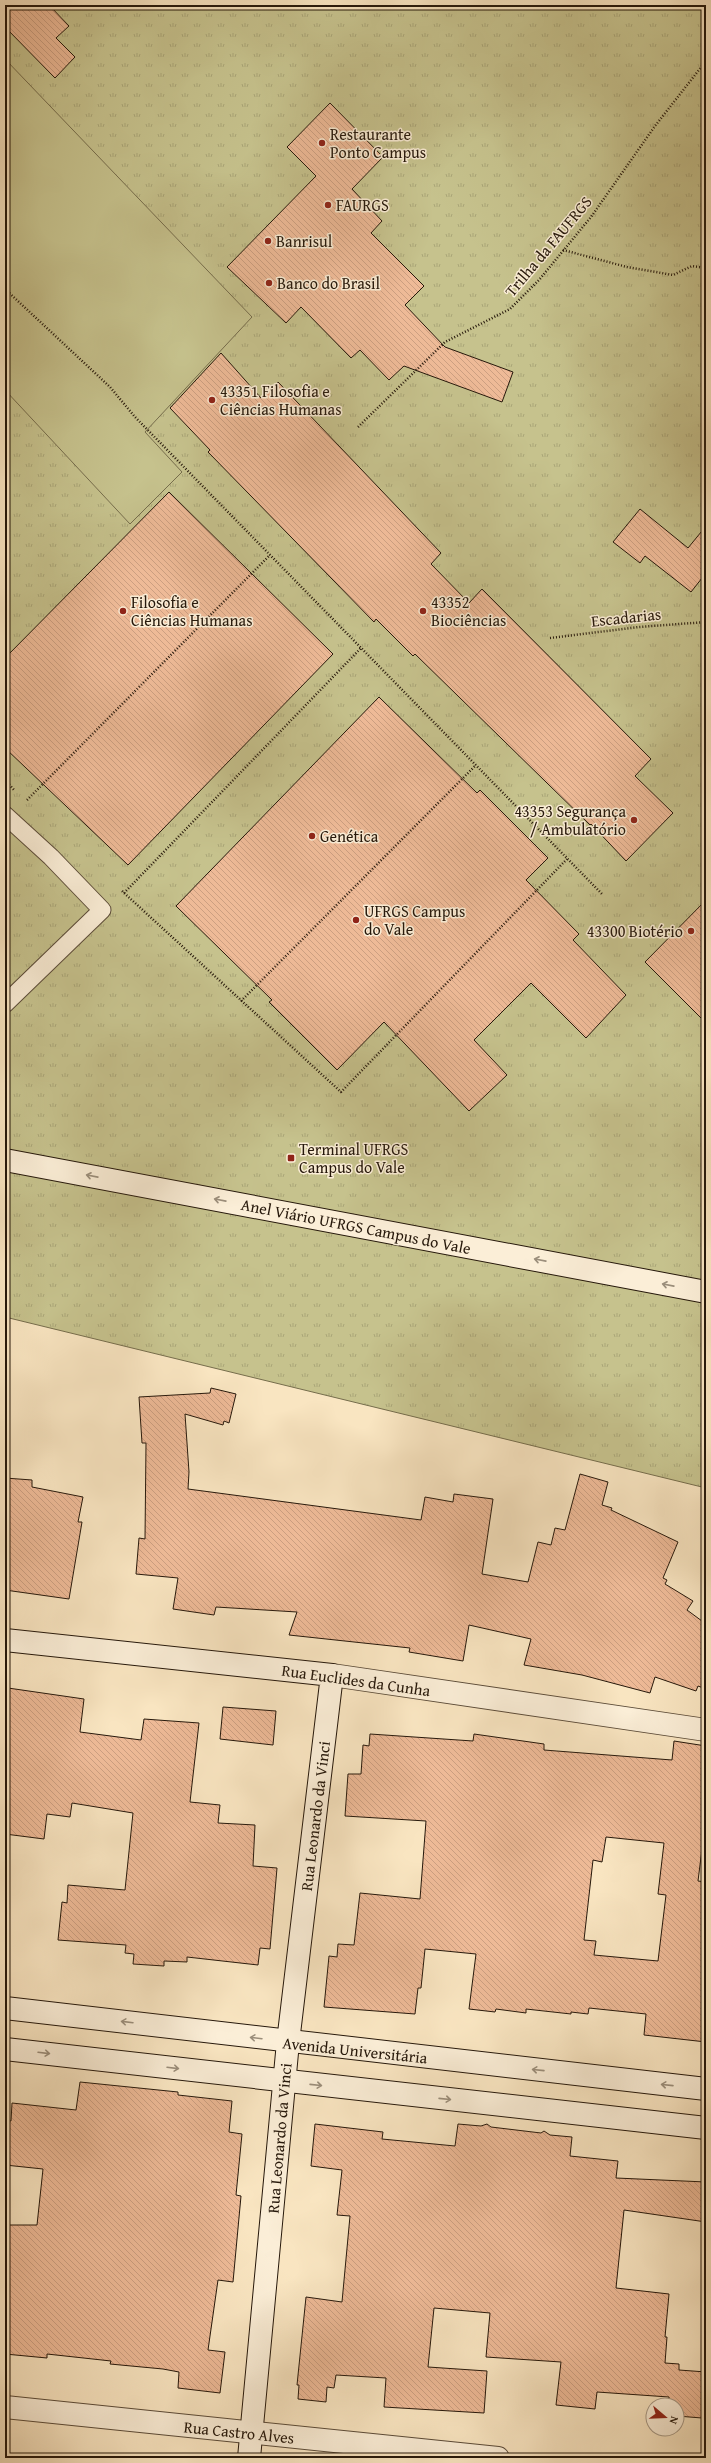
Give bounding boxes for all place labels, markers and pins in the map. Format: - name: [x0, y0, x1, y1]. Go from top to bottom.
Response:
- place label: Restaurante Ponto Campus: [330, 122, 426, 164]
- marker: Restaurante Ponto Campus: [317, 138, 327, 148]
- place label: FAURGS: [336, 193, 389, 217]
- marker: FAURGS: [323, 200, 333, 210]
- place label: Banrisul: [276, 229, 333, 253]
- marker: Banrisul: [263, 236, 273, 246]
- place label: Banco do Brasil: [277, 271, 381, 295]
- marker: Banco do Brasil: [264, 278, 274, 288]
- place label: 43351 Filosofia e Ciências Humanas: [220, 379, 342, 421]
- marker: 43351 Filosofia e Ciências Humanas: [207, 395, 217, 405]
- place label: Filosofia e Ciências Humanas: [131, 590, 253, 632]
- place label: 43352 Biociências: [431, 590, 506, 632]
- marker: Filosofia e Ciências Humanas: [118, 606, 128, 616]
- marker: 43352 Biociências: [418, 606, 428, 616]
- place label: 43353 Segurança / Ambulatório: [514, 799, 626, 841]
- marker: 43353 Segurança / Ambulatório: [629, 815, 639, 825]
- place label: Genética: [320, 824, 379, 848]
- marker: Genética: [307, 831, 317, 841]
- place label: UFRGS Campus do Vale: [364, 899, 465, 941]
- marker: UFRGS Campus do Vale: [351, 915, 361, 925]
- place label: 43300 Biotério: [587, 919, 683, 943]
- marker: 43300 Biotério: [686, 926, 696, 936]
- place label: Terminal UFRGS Campus do Vale: [299, 1137, 409, 1179]
- marker: Terminal UFRGS Campus do Vale: [286, 1153, 296, 1163]

